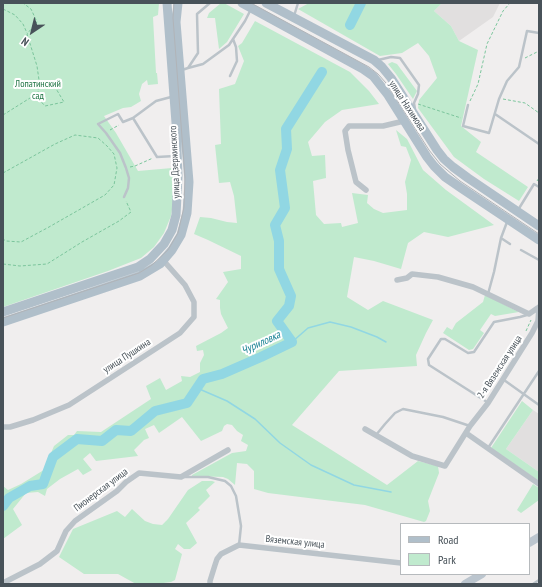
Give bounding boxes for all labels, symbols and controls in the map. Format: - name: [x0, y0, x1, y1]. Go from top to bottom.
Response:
- north arrow: [12, 12, 52, 52]
- text: N: [19, 34, 32, 49]
- park label: Лопатинский сад: [15, 78, 61, 102]
- street label: улица Нахимова: [386, 78, 428, 134]
- street label: улица Дзержинского: [167, 125, 183, 199]
- water label: Чуриловка: [239, 328, 283, 358]
- street label: 2-я Вяземская улица: [475, 333, 525, 401]
- street label: улица Пушкина: [101, 336, 153, 376]
- street label: Пионерская улица: [72, 466, 130, 514]
- legend: [400, 523, 530, 575]
- text: Road: [438, 532, 458, 547]
- street label: Вяземская улица: [265, 533, 325, 551]
- text: Park: [438, 552, 456, 567]

